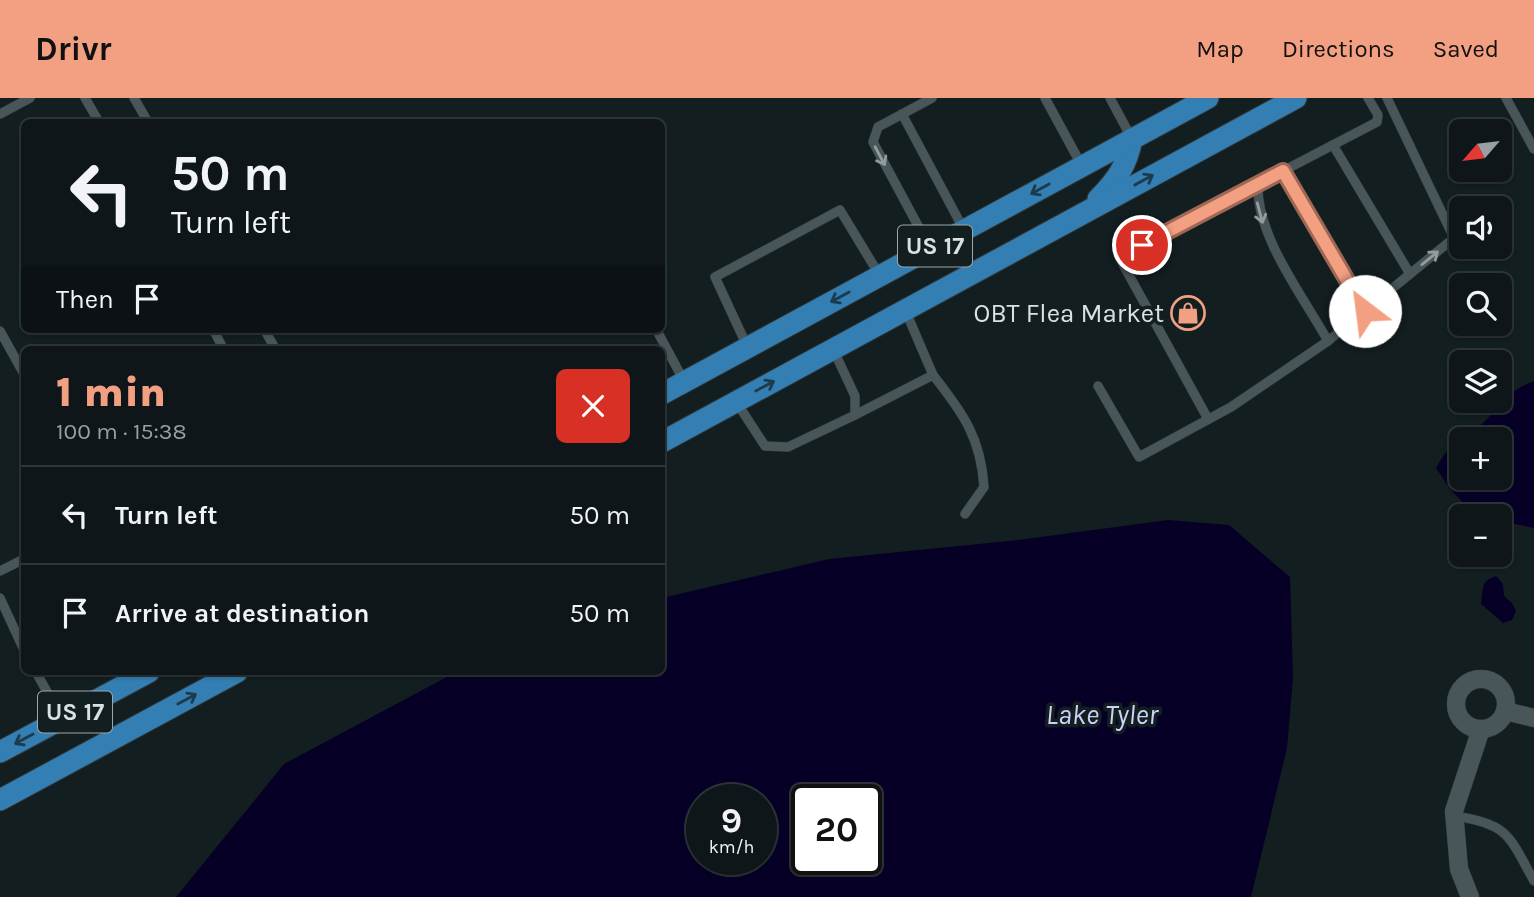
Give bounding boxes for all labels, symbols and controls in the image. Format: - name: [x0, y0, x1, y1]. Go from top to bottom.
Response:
- text: Drivr: [35, 30, 112, 68]
- text: Map: [1196, 35, 1244, 63]
- text: Directions: [1282, 35, 1395, 63]
- text: Saved: [1433, 35, 1499, 63]
- north arrow: [1449, 119, 1512, 182]
- map controls: [1449, 119, 1512, 567]
- text: 50 m: [171, 145, 289, 202]
- one-way arrow: [874, 145, 888, 166]
- icon: left: [56, 147, 147, 238]
- one-way arrow: [1133, 173, 1154, 187]
- one-way arrow: [1031, 182, 1051, 196]
- button: sound: [1449, 196, 1512, 259]
- one-way arrow: [1254, 201, 1267, 224]
- text: Turn left: [171, 204, 291, 241]
- pin: [1112, 215, 1172, 275]
- road number: US 17: [898, 226, 972, 266]
- icon: arrive: [1123, 226, 1161, 264]
- one-way arrow: [1421, 250, 1439, 266]
- button: search: [1449, 273, 1512, 336]
- position arrow: [1328, 274, 1402, 348]
- icon: arrive: [128, 280, 166, 318]
- text: Then: [56, 284, 114, 315]
- one-way arrow: [831, 290, 851, 304]
- shop icon: OBT Flea Market: [1169, 294, 1207, 332]
- place label: OBT Flea Market: [974, 298, 1164, 329]
- button: layers: [1449, 350, 1512, 413]
- text: 1 min: [56, 367, 166, 417]
- button: close: [556, 369, 630, 443]
- one-way arrow: [754, 379, 774, 393]
- text: 100 m · 15:38: [56, 418, 187, 445]
- button: +: [1449, 427, 1512, 490]
- icon: left: [56, 496, 94, 534]
- text: Turn left: [115, 500, 217, 531]
- text: 50 m: [569, 500, 630, 531]
- button: −: [1449, 504, 1512, 567]
- icon: arrive: [56, 594, 94, 632]
- text: Arrive at destination: [115, 598, 369, 629]
- text: 50 m: [569, 598, 630, 629]
- road number: US 17: [38, 692, 112, 732]
- one-way arrow: [176, 692, 197, 705]
- water label: Lake Tyler: [1046, 698, 1160, 731]
- one-way arrow: [14, 733, 35, 746]
- speed limit sign: 20: [791, 784, 882, 875]
- text: 9: [721, 800, 742, 841]
- text: km/h: [709, 836, 754, 858]

